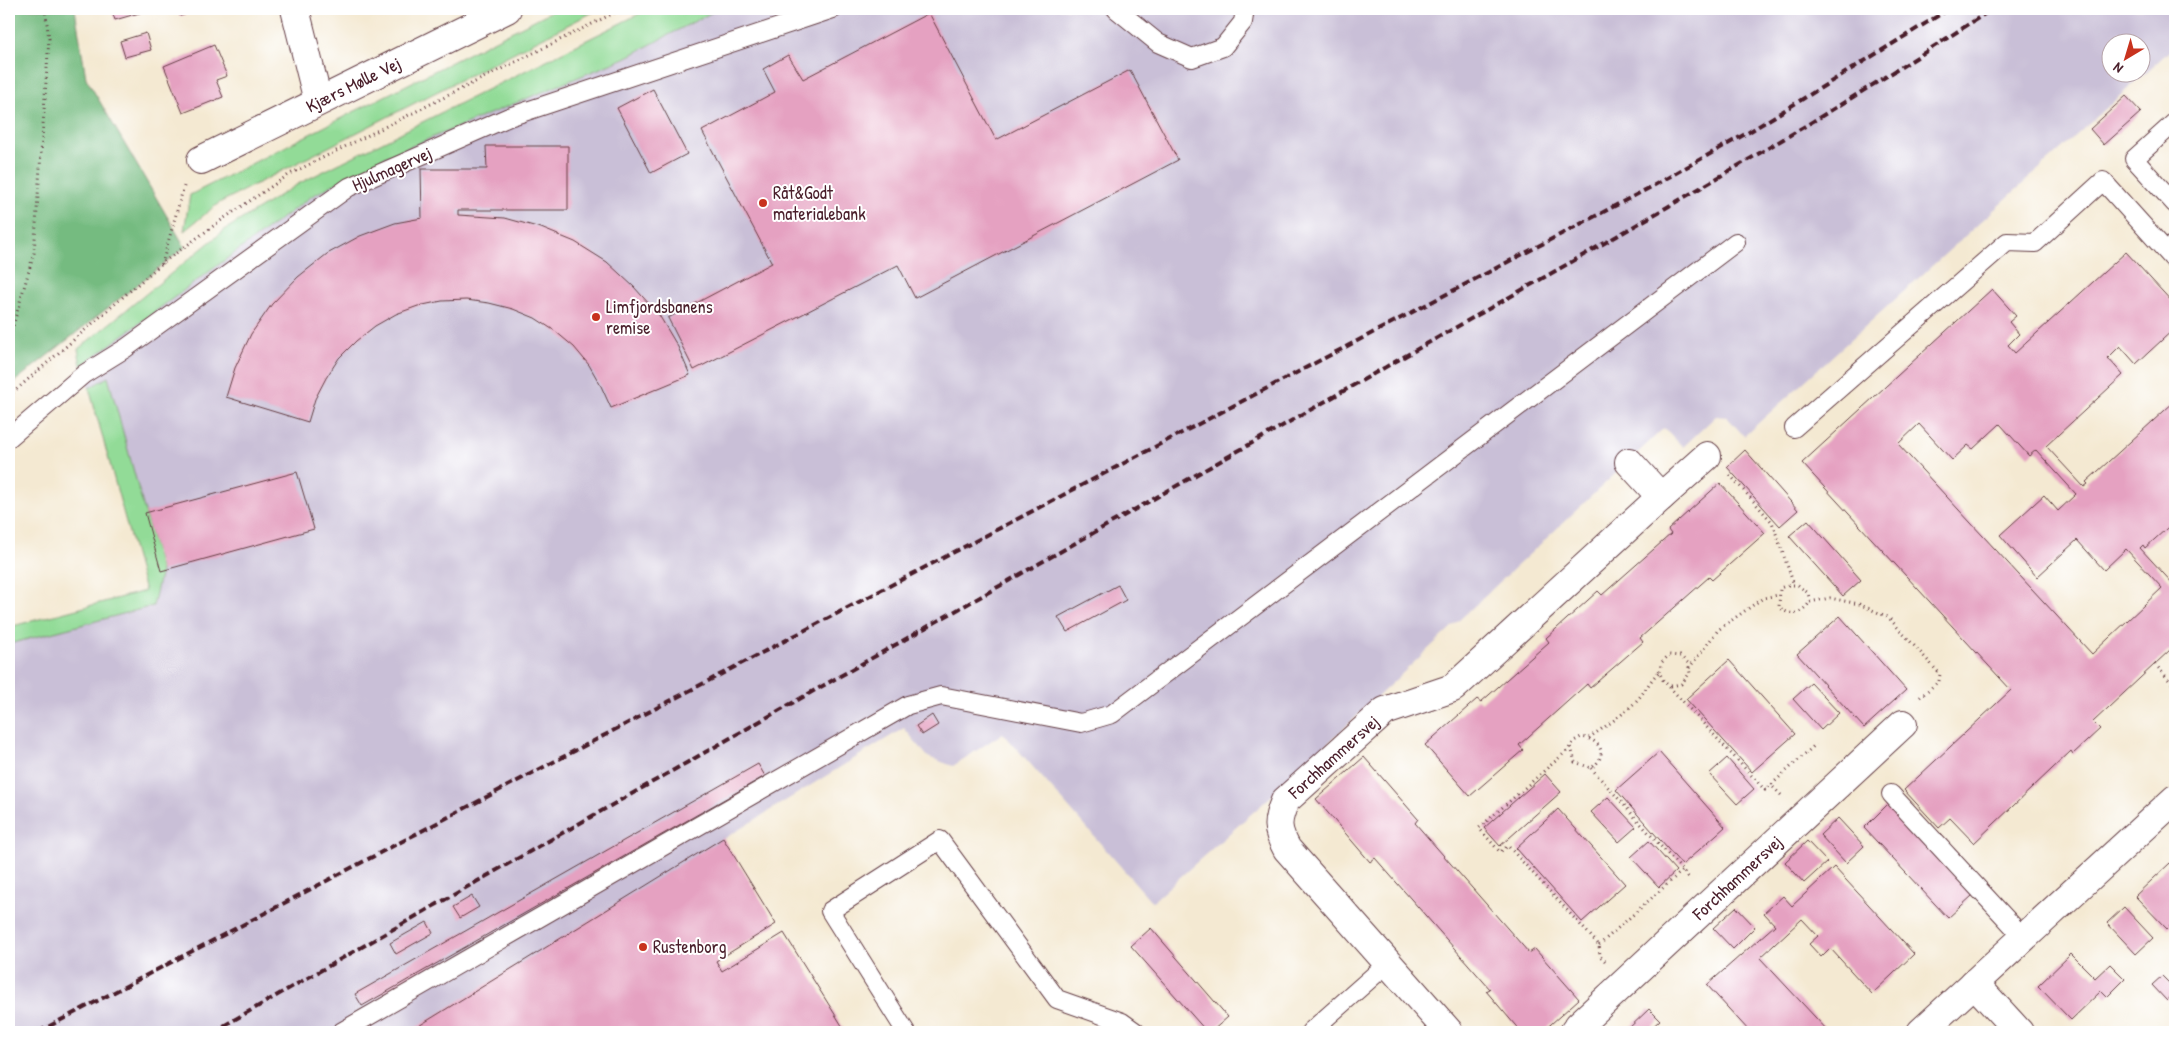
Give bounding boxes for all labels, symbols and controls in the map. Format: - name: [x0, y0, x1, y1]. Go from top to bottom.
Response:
- north arrow: [2102, 32, 2152, 82]
- street label: Kjærs Mølle Vej: [302, 50, 405, 118]
- text: N: [2108, 59, 2126, 78]
- street label: Hjulmagervej: [348, 140, 436, 197]
- place label: Råt&Godt materialebank: [773, 180, 866, 226]
- marker: Råt&Godt materialebank: [757, 197, 769, 209]
- place label: Limfjordsbanens remise: [606, 294, 713, 340]
- marker: Limfjordsbanens remise: [590, 311, 602, 323]
- street label: Forchhammersvej: [1282, 709, 1384, 805]
- street label: Forchhammersvej: [1686, 829, 1788, 926]
- place label: Rustenborg: [653, 934, 726, 959]
- marker: Rustenborg: [637, 941, 649, 953]

